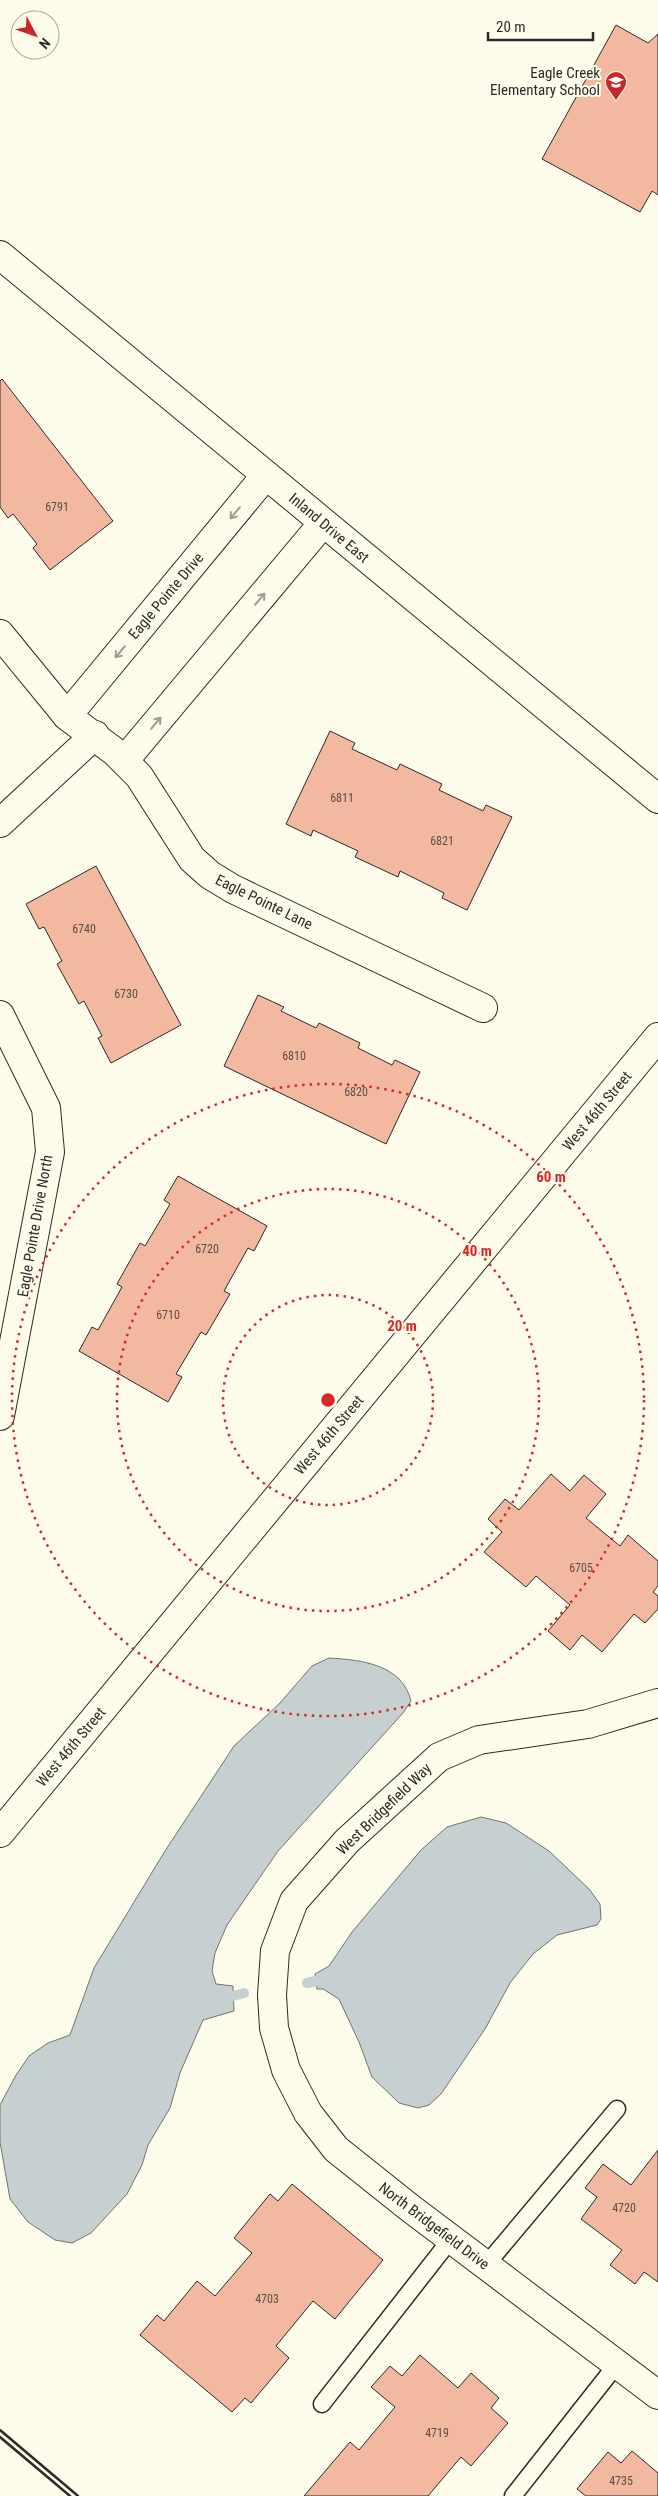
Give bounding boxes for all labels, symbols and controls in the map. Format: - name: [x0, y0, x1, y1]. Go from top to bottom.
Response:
- north arrow: [10, 10, 60, 60]
- scale bar: [488, 10, 593, 42]
- text: 20 m: [496, 18, 526, 36]
- text: N: [36, 35, 54, 52]
- place label: Eagle Creek Elementary School: [490, 64, 600, 99]
- school or university icon: Eagle Creek Elementary School: [604, 70, 628, 101]
- street label: Inland Drive East: [285, 489, 373, 567]
- house number: 6791: [45, 500, 69, 514]
- one-way arrow: [230, 506, 241, 519]
- street label: Eagle Pointe Drive: [125, 549, 207, 643]
- one-way arrow: [254, 592, 265, 605]
- one-way arrow: [115, 645, 126, 658]
- one-way arrow: [150, 717, 161, 730]
- house number: 6811: [330, 791, 354, 805]
- house number: 6821: [430, 834, 454, 848]
- street label: Eagle Pointe Lane: [212, 871, 316, 933]
- house number: 6740: [72, 922, 96, 936]
- house number: 6730: [114, 987, 138, 1001]
- house number: 6810: [282, 1049, 306, 1063]
- street label: West 46th Street: [559, 1068, 635, 1154]
- house number: 6820: [344, 1085, 368, 1099]
- street label: Eagle Pointe Drive North: [14, 1153, 56, 1299]
- text: 60 m: [536, 1168, 566, 1186]
- house number: 6720: [195, 1242, 219, 1256]
- text: 40 m: [462, 1242, 492, 1260]
- house number: 6710: [156, 1308, 180, 1322]
- text: 20 m: [387, 1317, 417, 1335]
- centre of rings: [319, 1391, 337, 1409]
- street label: West 46th Street: [291, 1392, 367, 1478]
- house number: 6705: [569, 1561, 593, 1575]
- street label: West 46th Street: [33, 1704, 109, 1790]
- street label: West Bridgefield Way: [333, 1759, 435, 1859]
- street label: North Bridgefield Drive: [375, 2179, 493, 2273]
- house number: 4720: [612, 2201, 636, 2215]
- house number: 4703: [255, 2292, 279, 2306]
- house number: 4719: [425, 2426, 449, 2440]
- house number: 4735: [609, 2474, 633, 2488]

